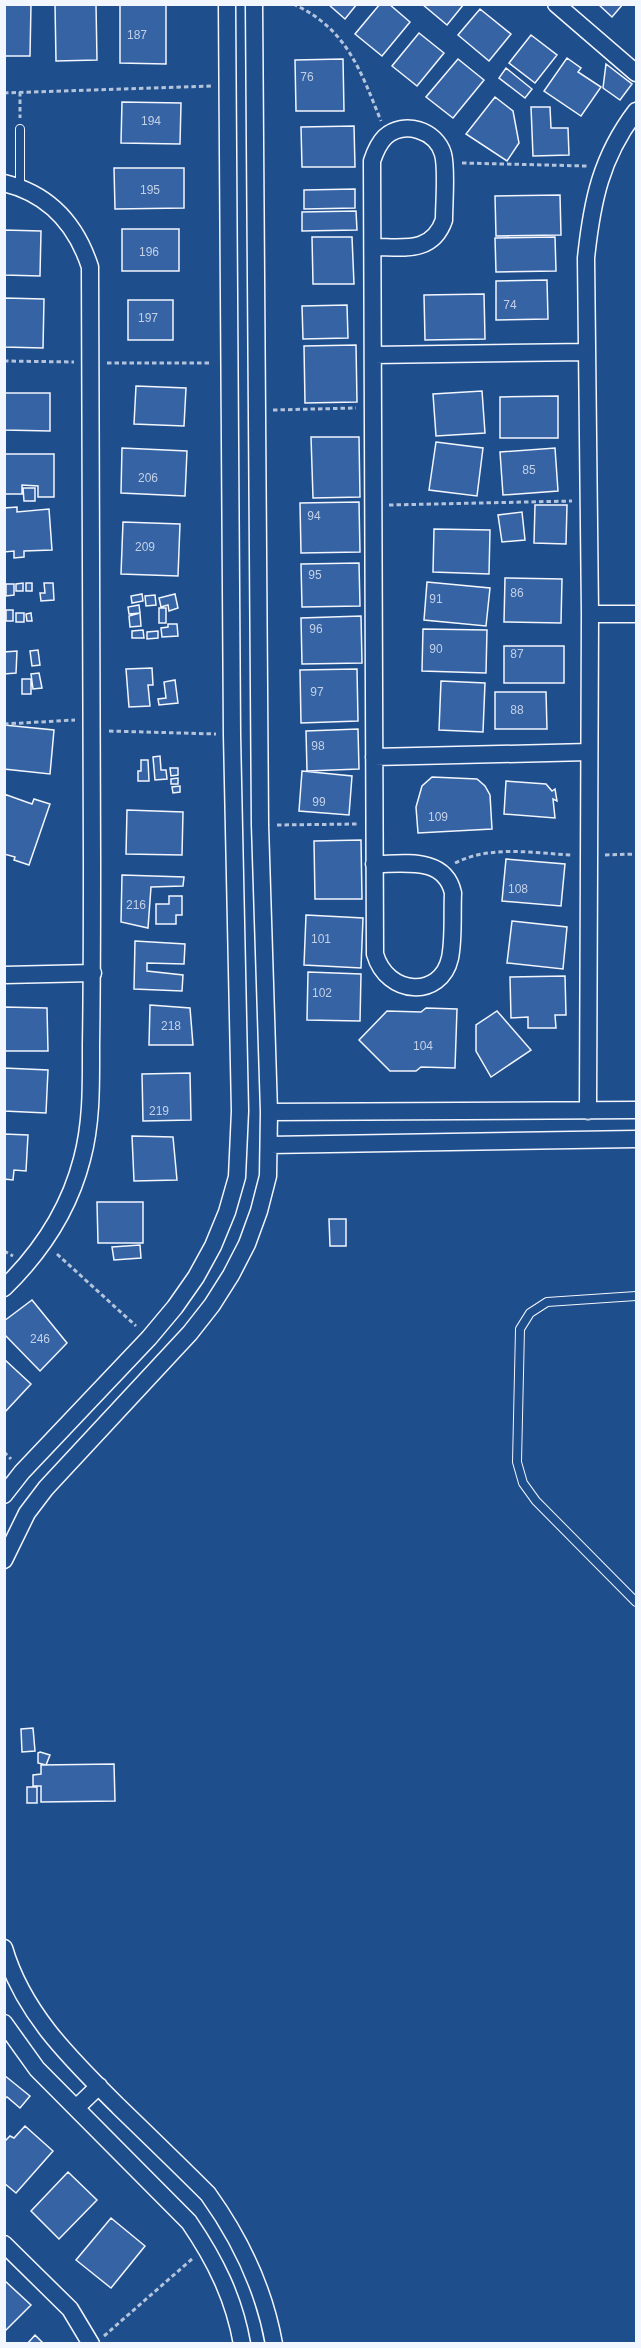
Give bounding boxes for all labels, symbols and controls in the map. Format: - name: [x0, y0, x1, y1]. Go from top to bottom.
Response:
- house number: 187: [127, 28, 147, 42]
- house number: 76: [300, 70, 314, 84]
- house number: 194: [141, 114, 161, 128]
- house number: 195: [140, 183, 160, 197]
- house number: 196: [139, 245, 159, 259]
- house number: 74: [503, 298, 517, 312]
- house number: 197: [138, 311, 158, 325]
- house number: 85: [522, 463, 536, 477]
- house number: 206: [138, 471, 158, 485]
- house number: 94: [307, 509, 321, 523]
- house number: 209: [135, 540, 155, 554]
- house number: 95: [308, 568, 322, 582]
- house number: 86: [510, 586, 524, 600]
- house number: 91: [429, 592, 443, 606]
- house number: 96: [309, 622, 323, 636]
- house number: 90: [429, 642, 443, 656]
- house number: 87: [510, 647, 524, 661]
- house number: 97: [310, 685, 324, 699]
- house number: 88: [510, 703, 524, 717]
- house number: 98: [311, 739, 325, 753]
- house number: 99: [312, 795, 326, 809]
- house number: 109: [428, 810, 448, 824]
- house number: 108: [508, 882, 528, 896]
- house number: 216: [126, 898, 146, 912]
- house number: 101: [311, 932, 331, 946]
- house number: 102: [312, 986, 332, 1000]
- house number: 218: [161, 1019, 181, 1033]
- house number: 104: [413, 1039, 433, 1053]
- house number: 219: [149, 1104, 169, 1118]
- house number: 246: [30, 1332, 50, 1346]

